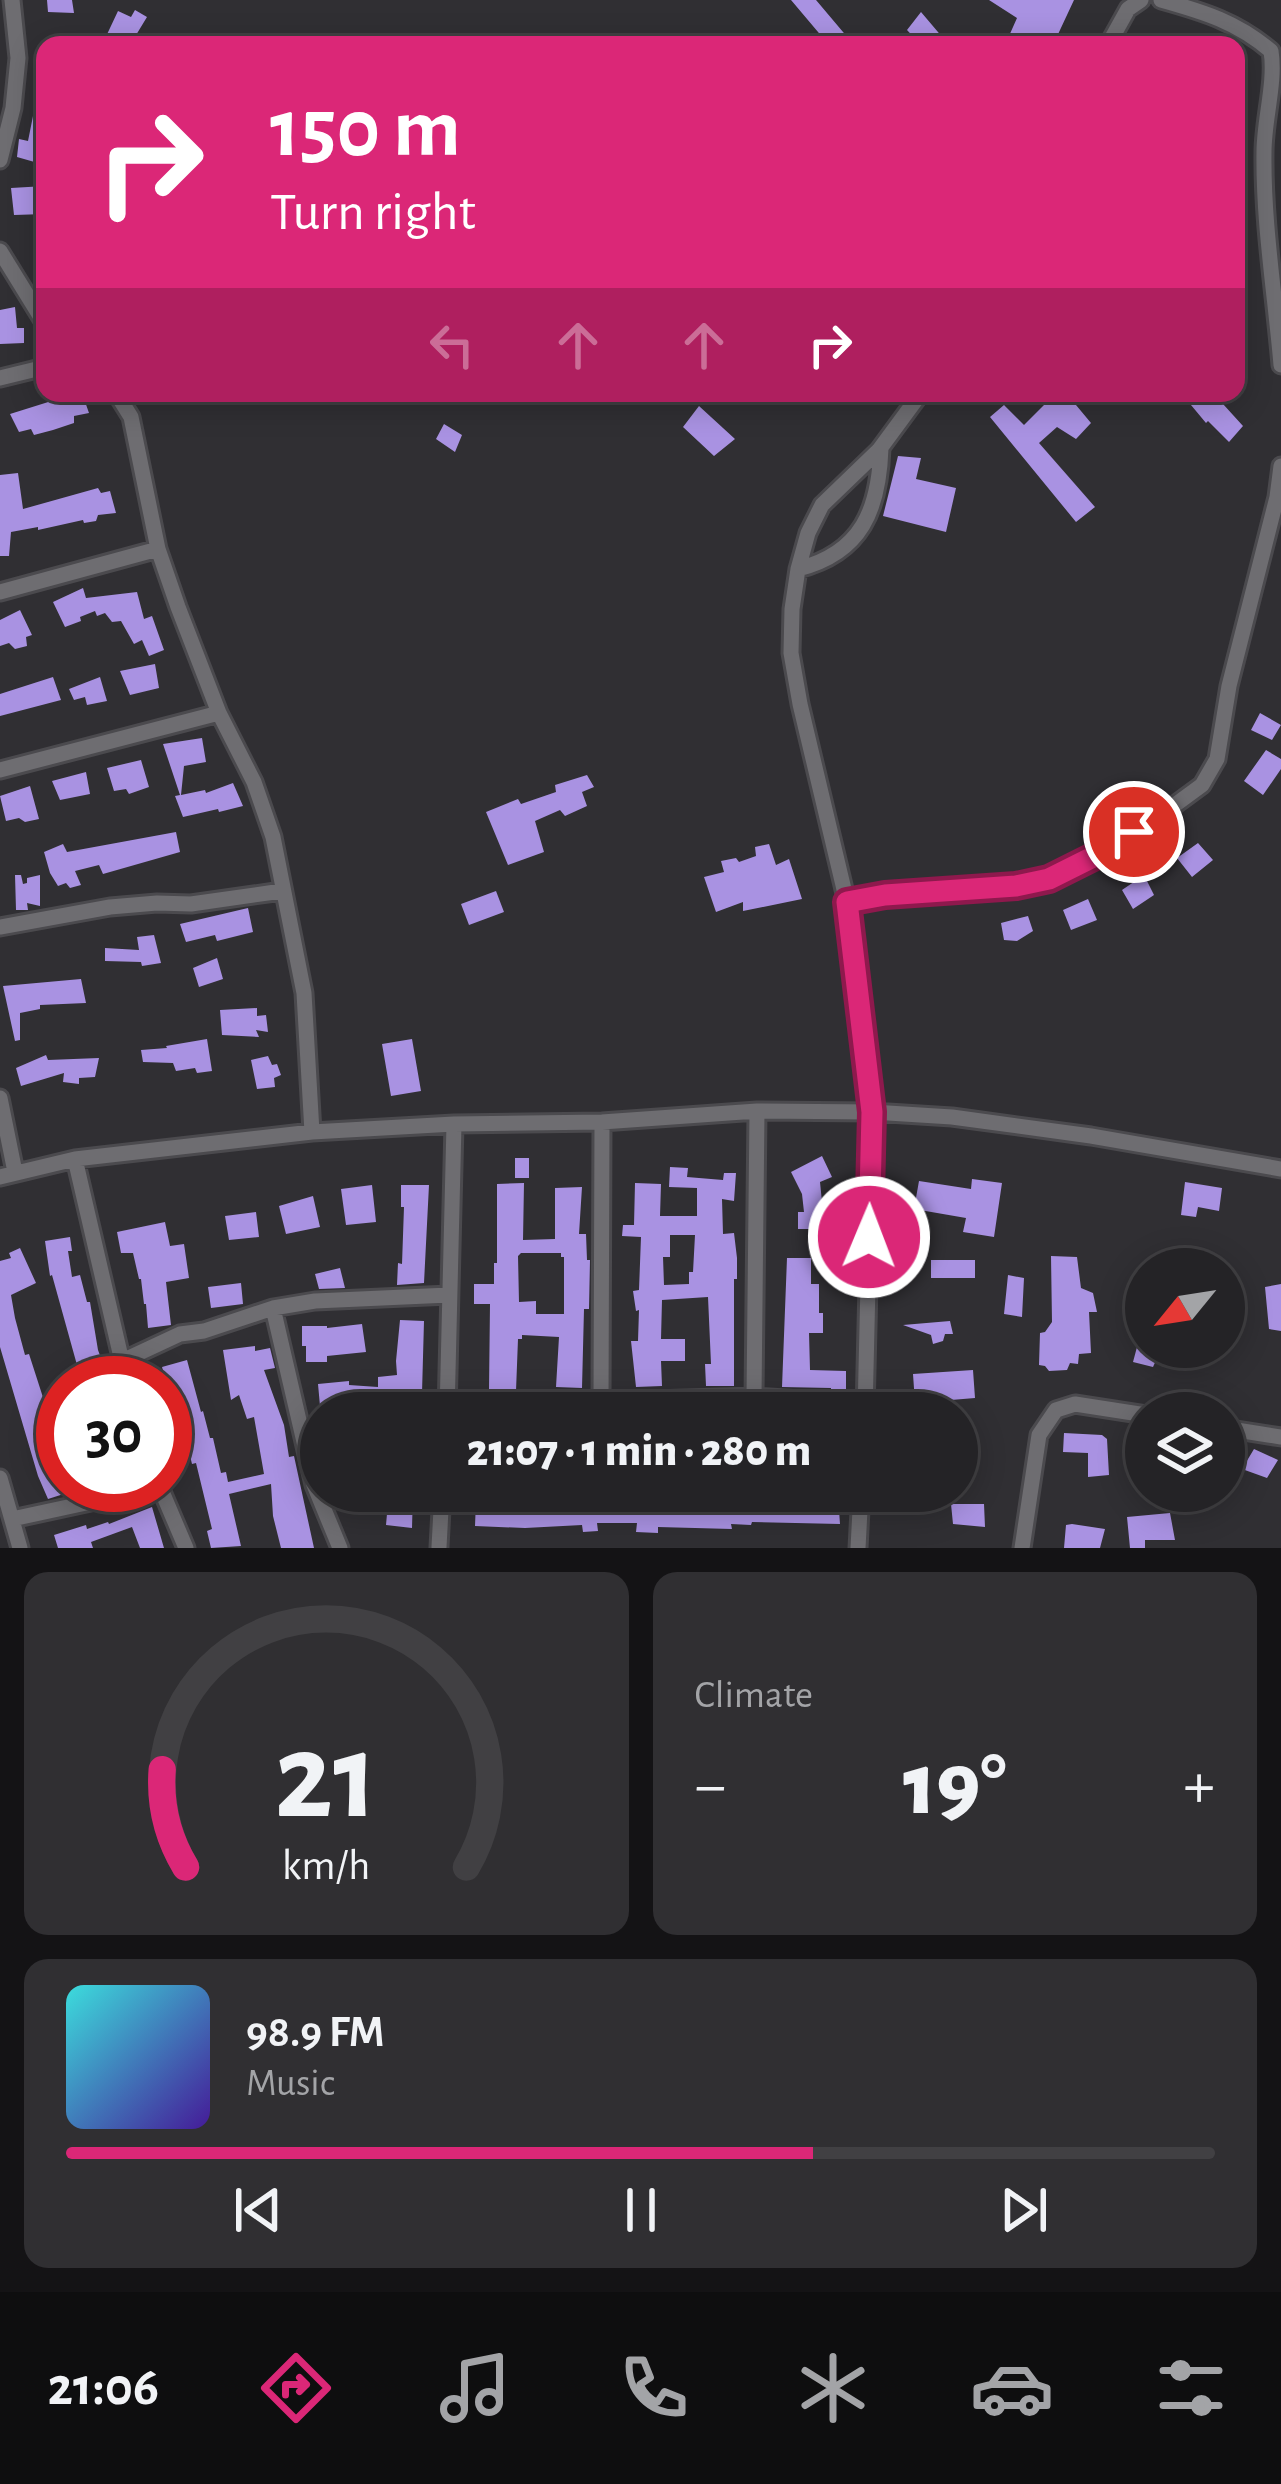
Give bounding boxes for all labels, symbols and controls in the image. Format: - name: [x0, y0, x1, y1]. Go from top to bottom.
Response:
- icon: right: [72, 84, 228, 240]
- text: 150 m: [270, 88, 461, 172]
- text: Turn right: [270, 186, 476, 240]
- icon: left: [419, 312, 485, 378]
- icon: ahead: [545, 312, 611, 378]
- icon: ahead: [671, 312, 737, 378]
- icon: right: [797, 312, 863, 378]
- pin: [1083, 781, 1185, 883]
- icon: arrive: [1101, 799, 1167, 865]
- position arrow: [806, 1174, 932, 1300]
- north arrow: [1125, 1248, 1245, 1368]
- map controls: [1125, 1248, 1245, 1512]
- speed limit sign: 30: [36, 1356, 192, 1512]
- button: layers: [1125, 1392, 1245, 1512]
- text: 21:07 · 1 min · 280 m: [467, 1429, 811, 1474]
- text: Climate: [695, 1676, 813, 1715]
- text: 21: [274, 1716, 378, 1841]
- text: 19°: [903, 1741, 1006, 1831]
- text: −: [695, 1753, 726, 1819]
- text: +: [1183, 1753, 1215, 1819]
- text: km/h: [282, 1844, 370, 1887]
- text: 98.9 FM: [246, 2010, 385, 2055]
- text: Music: [246, 2064, 335, 2103]
- icon: previous: [225, 2177, 291, 2243]
- icon: pause: [608, 2177, 674, 2243]
- icon: next: [991, 2177, 1057, 2243]
- icon: directions: [254, 2346, 338, 2430]
- icon: music: [433, 2346, 517, 2430]
- icon: phone: [612, 2346, 696, 2430]
- icon: climate: [791, 2346, 875, 2430]
- icon: car: [970, 2346, 1054, 2430]
- icon: filters: [1149, 2346, 1233, 2430]
- text: 21:06: [48, 2361, 159, 2415]

